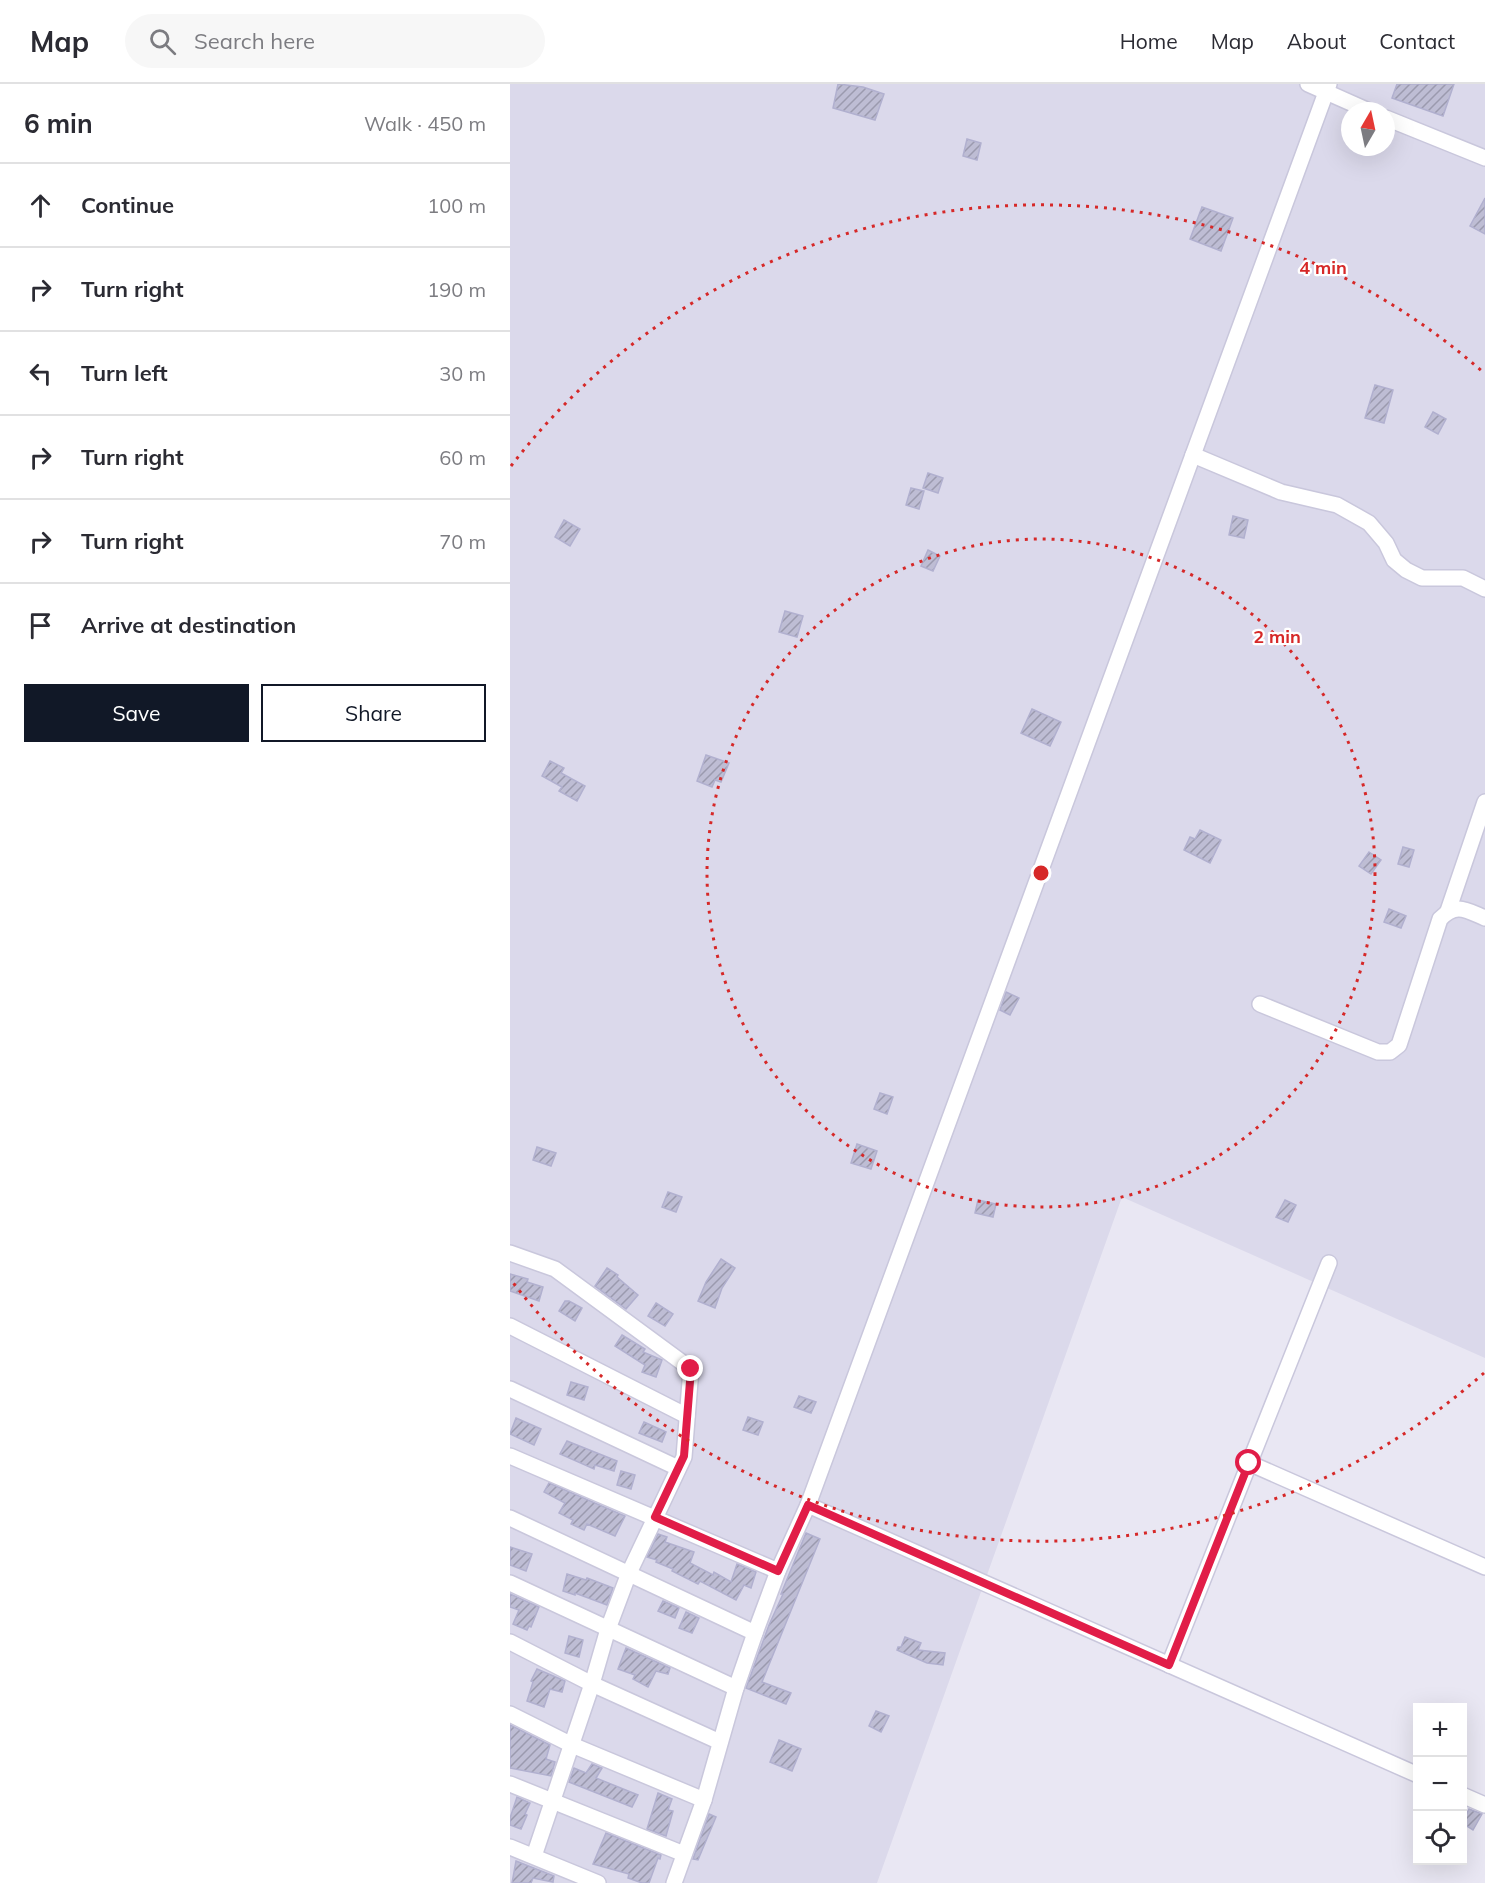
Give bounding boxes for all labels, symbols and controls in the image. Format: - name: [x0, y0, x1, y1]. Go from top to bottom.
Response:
- search box: [125, 14, 545, 68]
- text: Map: [30, 24, 89, 59]
- icon: search: [146, 25, 179, 58]
- text: Search here: [194, 27, 315, 55]
- text: Home: [1120, 28, 1178, 54]
- text: Map: [1211, 28, 1254, 54]
- text: About: [1287, 28, 1346, 54]
- text: Contact: [1379, 28, 1455, 54]
- north arrow: [1341, 102, 1395, 156]
- text: 6 min: [24, 107, 93, 140]
- text: Walk · 450 m: [364, 111, 486, 136]
- icon: ahead: [24, 189, 57, 222]
- text: Continue: [81, 191, 174, 219]
- text: 100 m: [427, 193, 486, 218]
- text: 4 min: [1299, 256, 1347, 279]
- icon: right: [24, 273, 57, 306]
- text: Turn right: [81, 275, 184, 303]
- text: 190 m: [427, 277, 486, 302]
- icon: left: [24, 357, 57, 390]
- text: Turn left: [81, 359, 168, 387]
- text: 30 m: [439, 361, 486, 386]
- icon: right: [24, 441, 57, 474]
- text: Turn right: [81, 443, 184, 471]
- text: 60 m: [439, 445, 486, 470]
- icon: right: [24, 525, 57, 558]
- text: Turn right: [81, 527, 184, 555]
- text: 70 m: [439, 529, 486, 554]
- icon: arrive: [24, 609, 57, 642]
- text: Arrive at destination: [81, 611, 296, 639]
- text: 2 min: [1253, 625, 1301, 648]
- button: Save: [24, 684, 249, 742]
- button: Share: [261, 684, 486, 742]
- centre of rings: [1031, 863, 1051, 883]
- route end: [677, 1355, 703, 1381]
- route start: [1235, 1449, 1261, 1475]
- map controls: [1413, 1703, 1467, 1865]
- button: +: [1413, 1703, 1467, 1757]
- button: −: [1413, 1757, 1467, 1811]
- button: locate: [1413, 1811, 1467, 1865]

